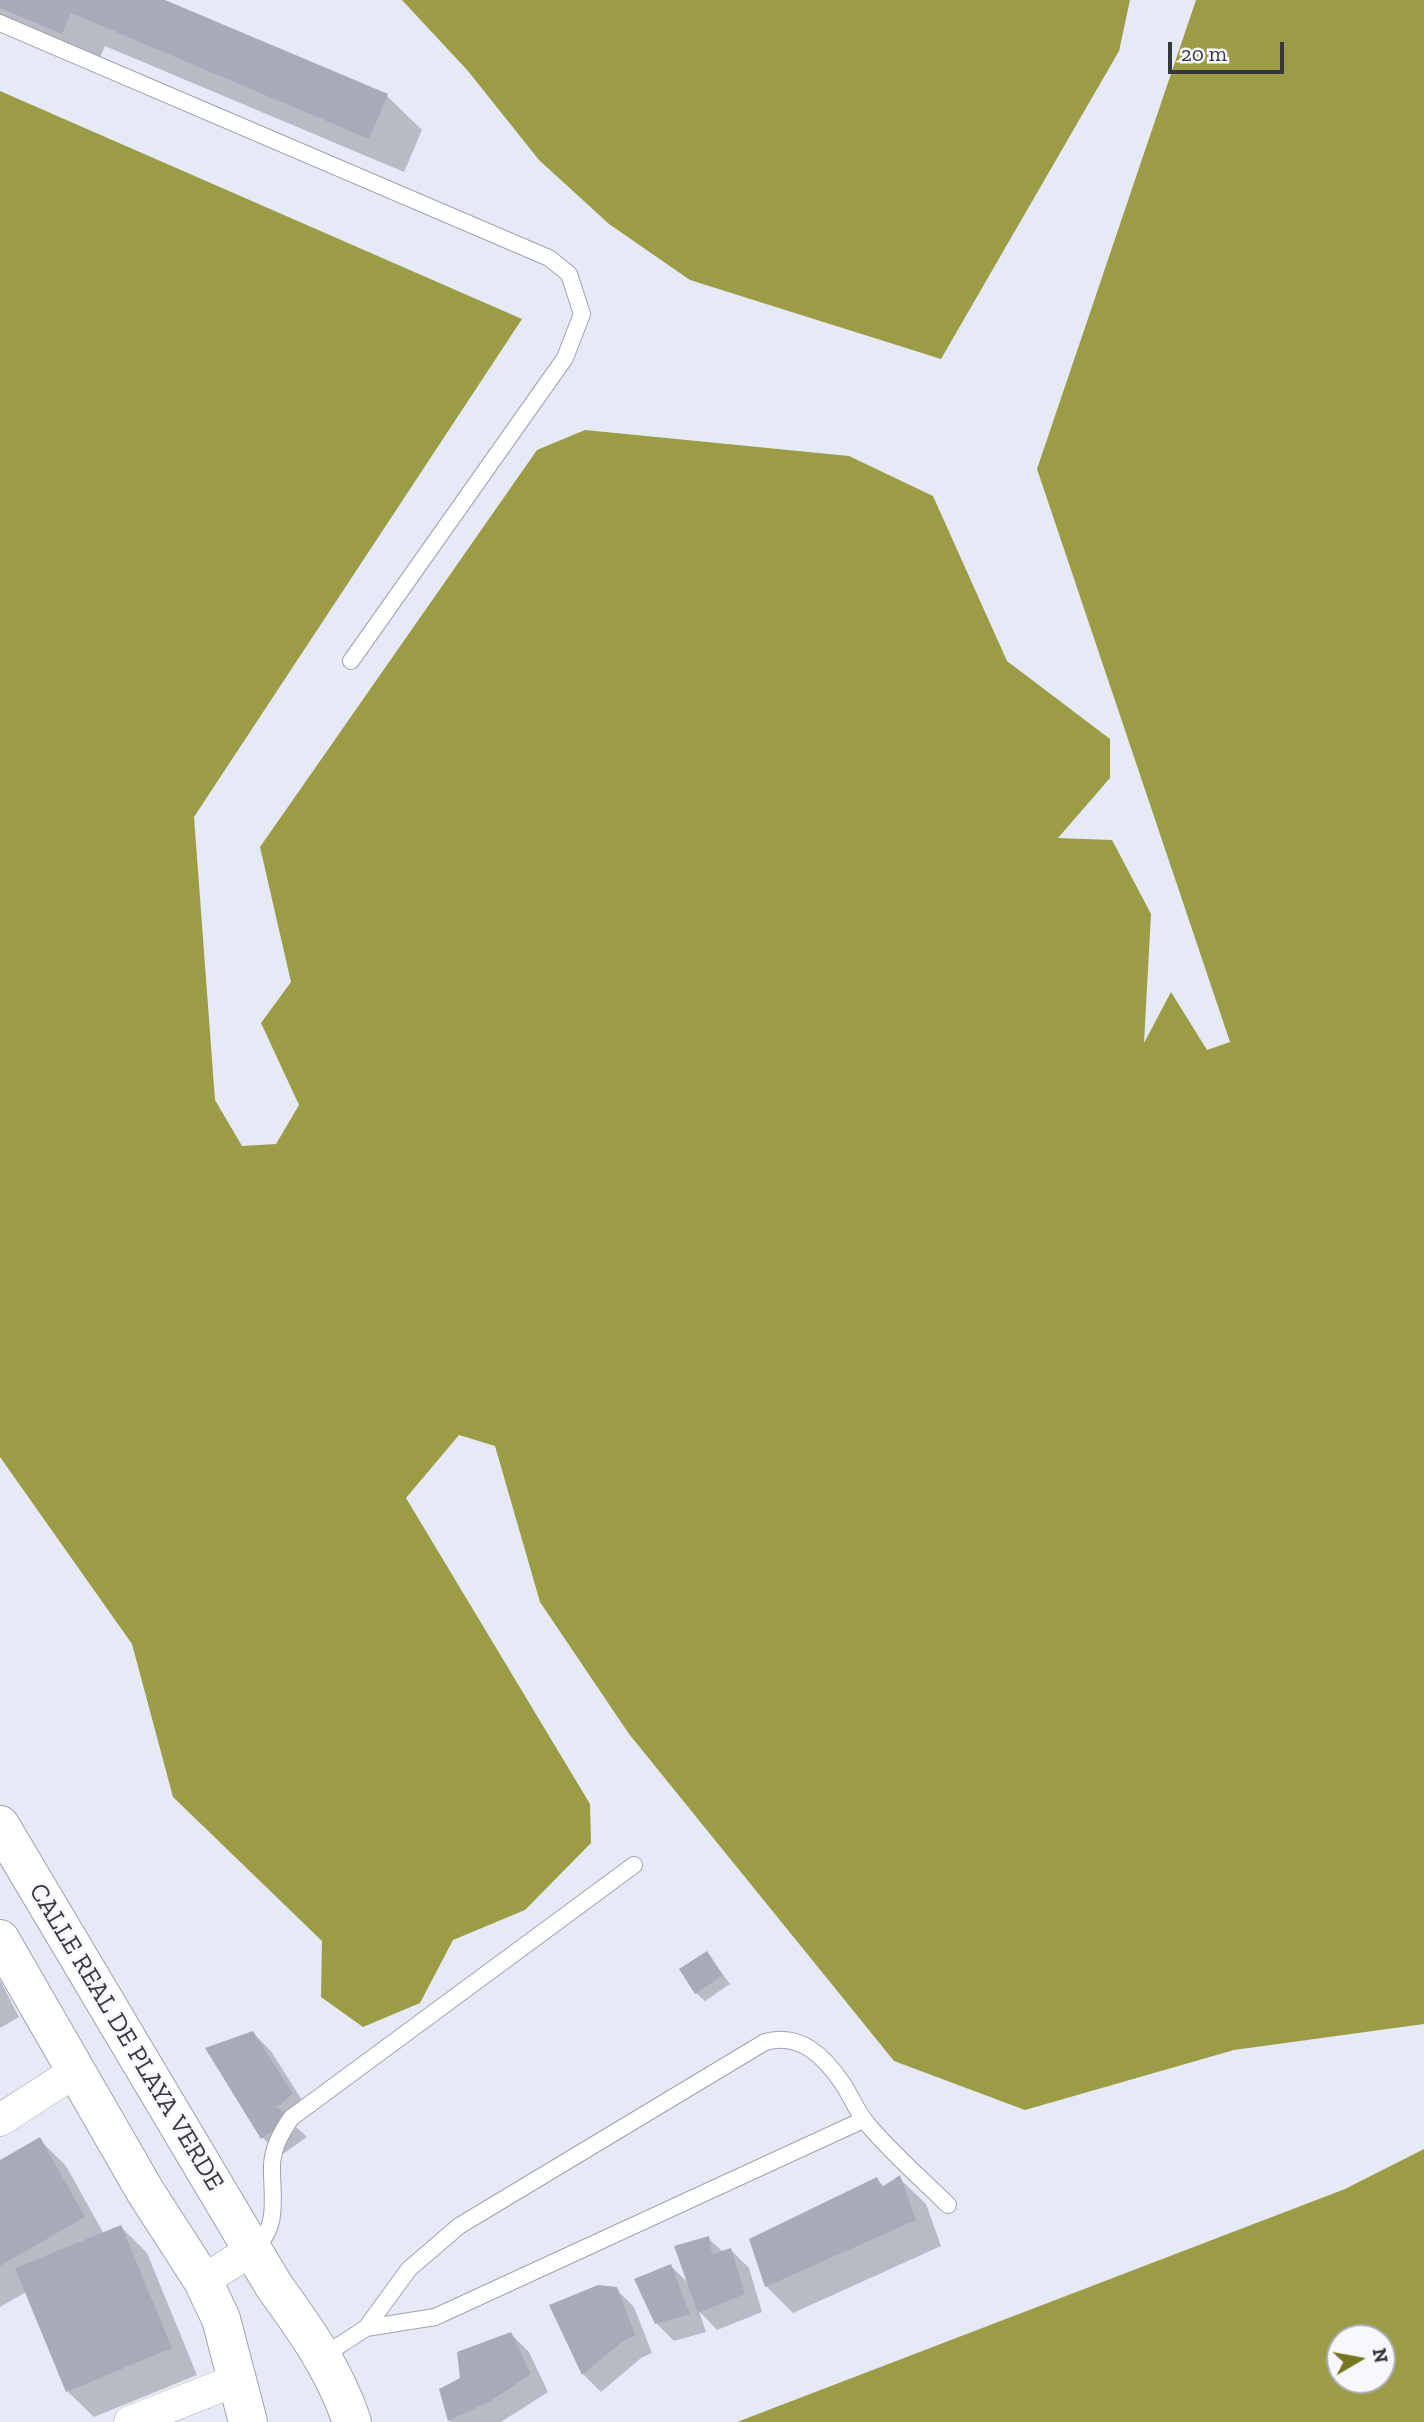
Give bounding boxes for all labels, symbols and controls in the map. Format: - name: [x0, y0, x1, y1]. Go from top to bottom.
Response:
- scale bar: [1172, 28, 1288, 72]
- text: 20 m: [1181, 41, 1227, 66]
- street label: CALLE REAL DE PLAYA VERDE: [22, 1878, 230, 2196]
- north arrow: [1326, 2324, 1396, 2394]
- text: N: [1368, 2346, 1393, 2365]

